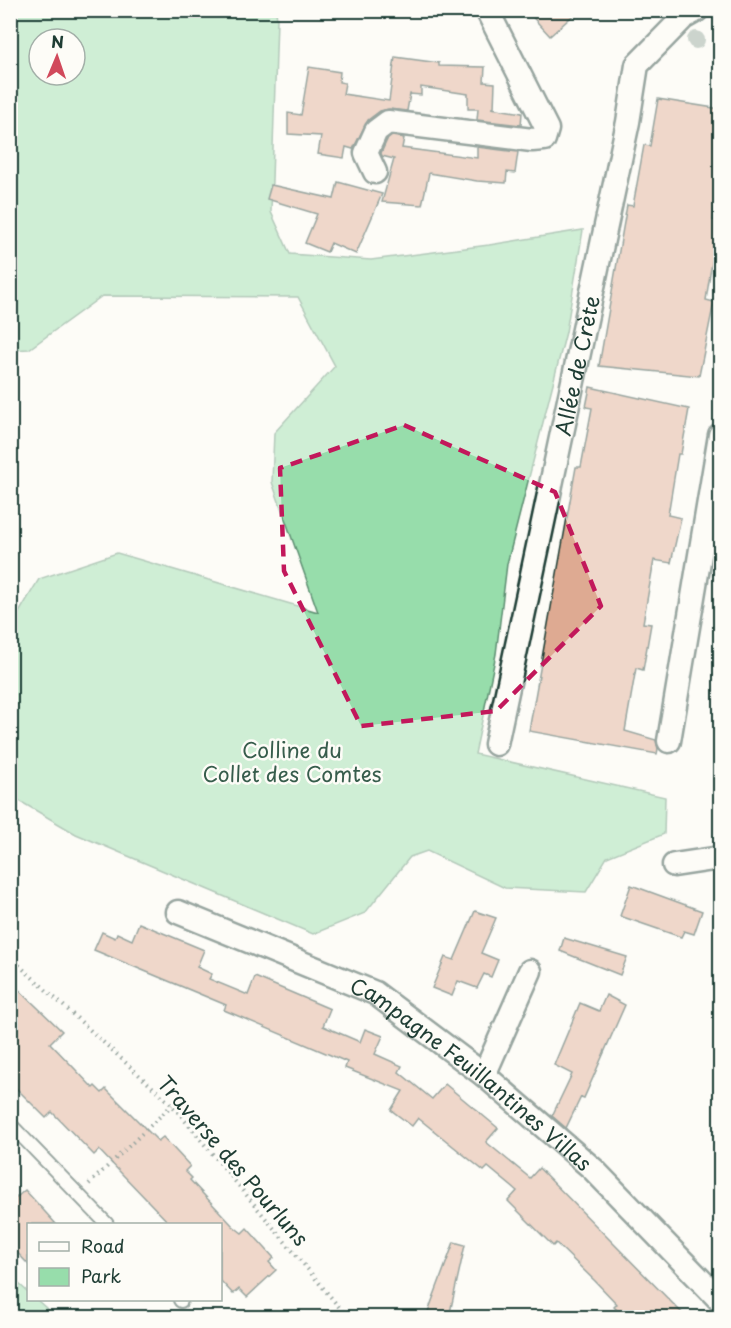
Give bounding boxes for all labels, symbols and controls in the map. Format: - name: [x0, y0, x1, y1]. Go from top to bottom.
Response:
- north arrow: [27, 27, 87, 87]
- text: N: [51, 29, 64, 53]
- street label: Allée de Crète: [546, 292, 607, 439]
- park label: Colline du Collet des Comtes: [203, 733, 381, 789]
- street label: Campagne Feuillantines Villas: [346, 969, 600, 1178]
- street label: Traverse des Pourluns: [151, 1068, 317, 1252]
- legend: [27, 1223, 222, 1301]
- text: Road: [81, 1232, 125, 1259]
- text: Park: [81, 1262, 121, 1289]

